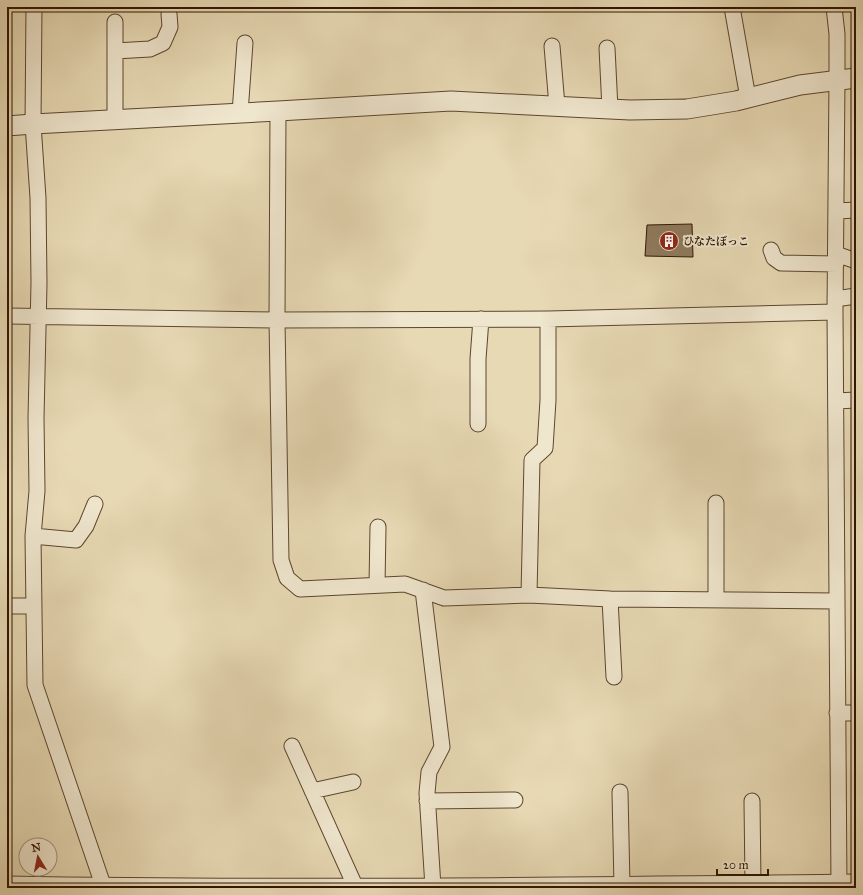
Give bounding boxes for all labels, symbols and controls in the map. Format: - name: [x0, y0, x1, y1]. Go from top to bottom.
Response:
- building icon: ひなたぼっこ: [658, 230, 680, 252]
- place label: ひなたぼっこ: [683, 235, 749, 248]
- north arrow: [18, 837, 58, 877]
- text: N: [31, 840, 43, 855]
- scale bar: [717, 851, 768, 877]
- text: 20 m: [723, 858, 749, 872]

